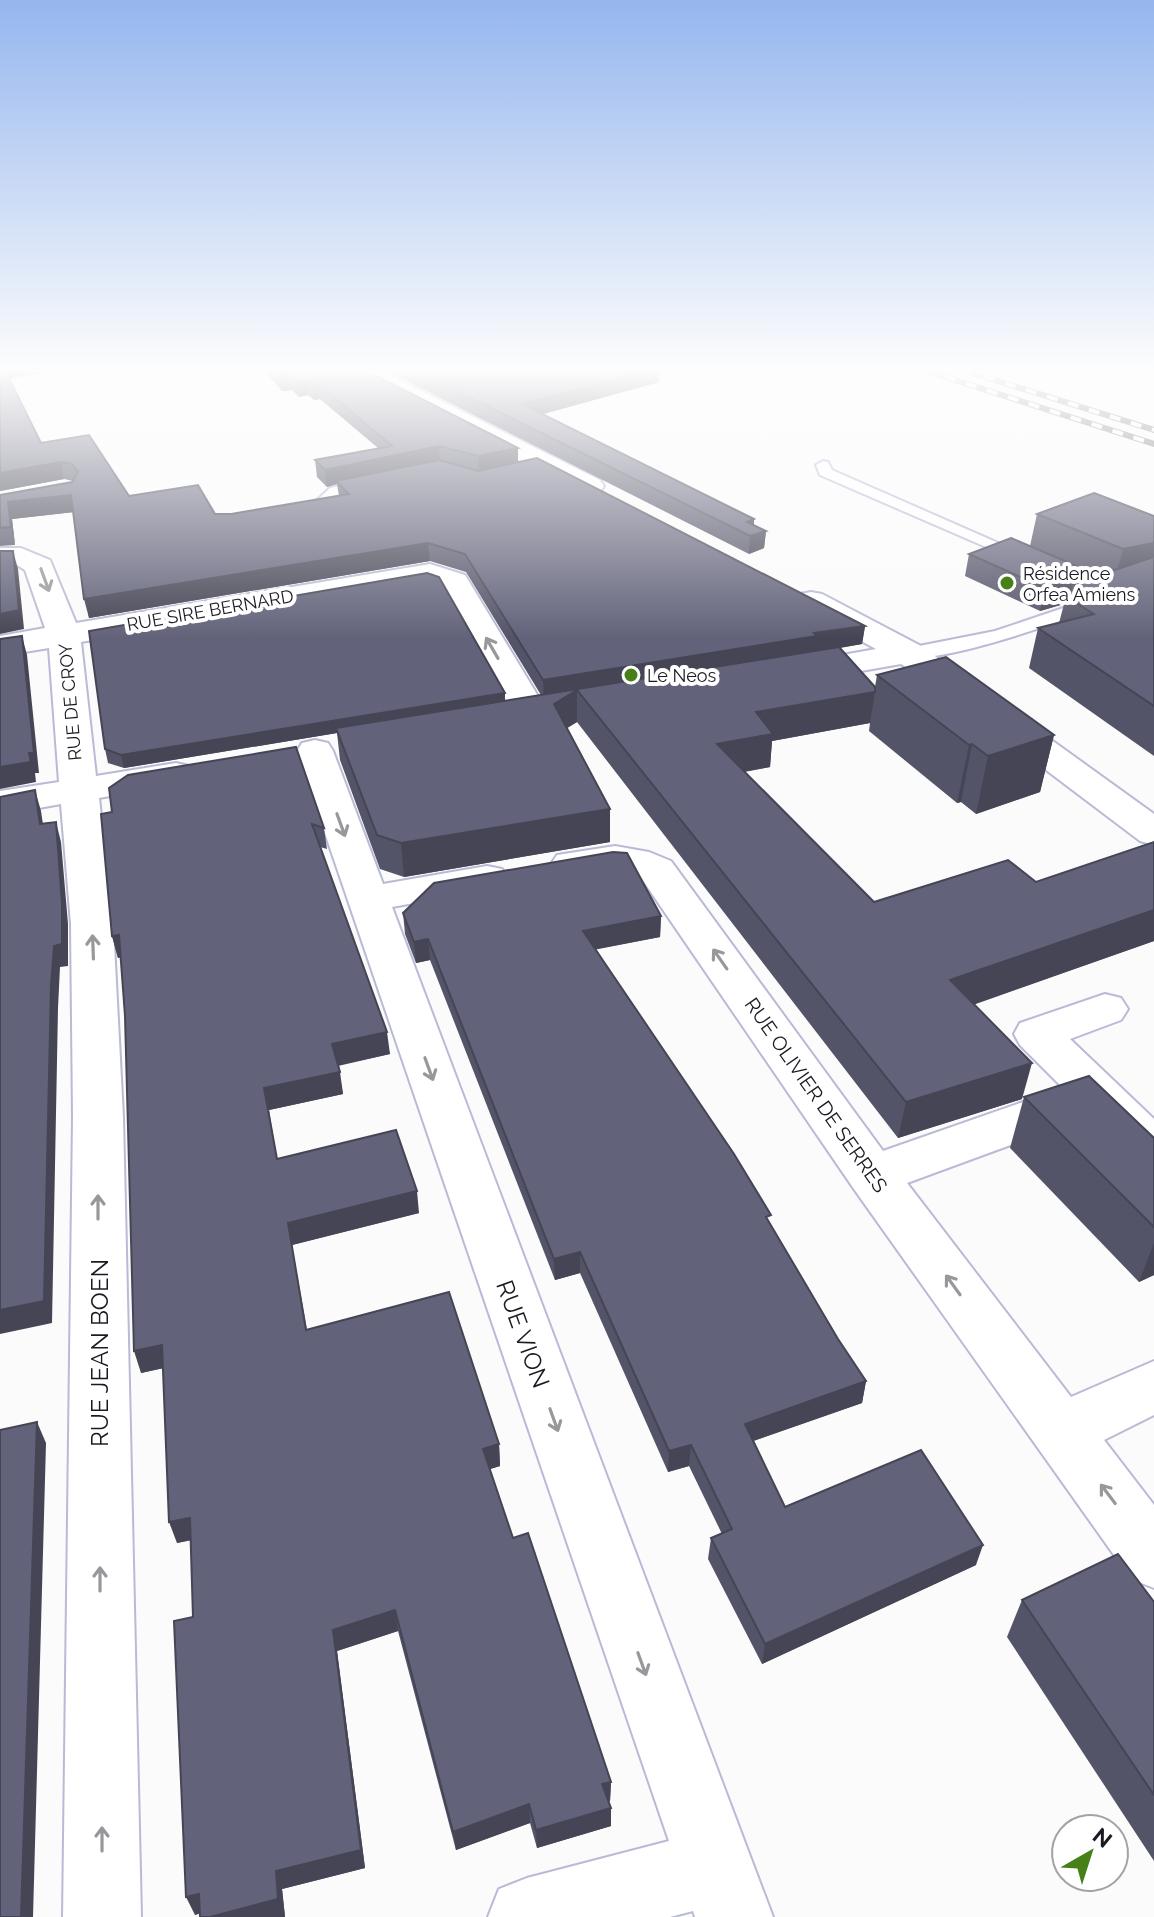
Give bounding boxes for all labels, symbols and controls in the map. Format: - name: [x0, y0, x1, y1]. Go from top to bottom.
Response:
- place label: Résidence Orfea Amiens: [1023, 563, 1136, 605]
- one-way arrow: [38, 567, 53, 592]
- marker: Résidence Orfea Amiens: [998, 574, 1016, 592]
- street label: RUE SIRE BERNARD: [125, 585, 295, 635]
- one-way arrow: [484, 637, 500, 660]
- street label: RUE DE CROY: [54, 642, 86, 762]
- place label: Le Neos: [647, 665, 716, 686]
- marker: Le Neos: [622, 666, 640, 684]
- one-way arrow: [335, 812, 349, 837]
- one-way arrow: [85, 934, 100, 961]
- one-way arrow: [712, 949, 728, 971]
- street label: RUE OLIVIER DE SERRES: [740, 993, 892, 1197]
- one-way arrow: [422, 1057, 437, 1082]
- one-way arrow: [90, 1194, 106, 1221]
- street label: RUE JEAN BOEN: [85, 1259, 114, 1447]
- one-way arrow: [945, 1274, 961, 1296]
- street label: RUE VION: [490, 1276, 556, 1392]
- one-way arrow: [548, 1407, 562, 1432]
- one-way arrow: [1099, 1484, 1116, 1505]
- one-way arrow: [92, 1566, 108, 1593]
- one-way arrow: [635, 1652, 650, 1677]
- north arrow: [1050, 1813, 1130, 1893]
- text: N: [1088, 1822, 1117, 1853]
- one-way arrow: [94, 1826, 110, 1853]

